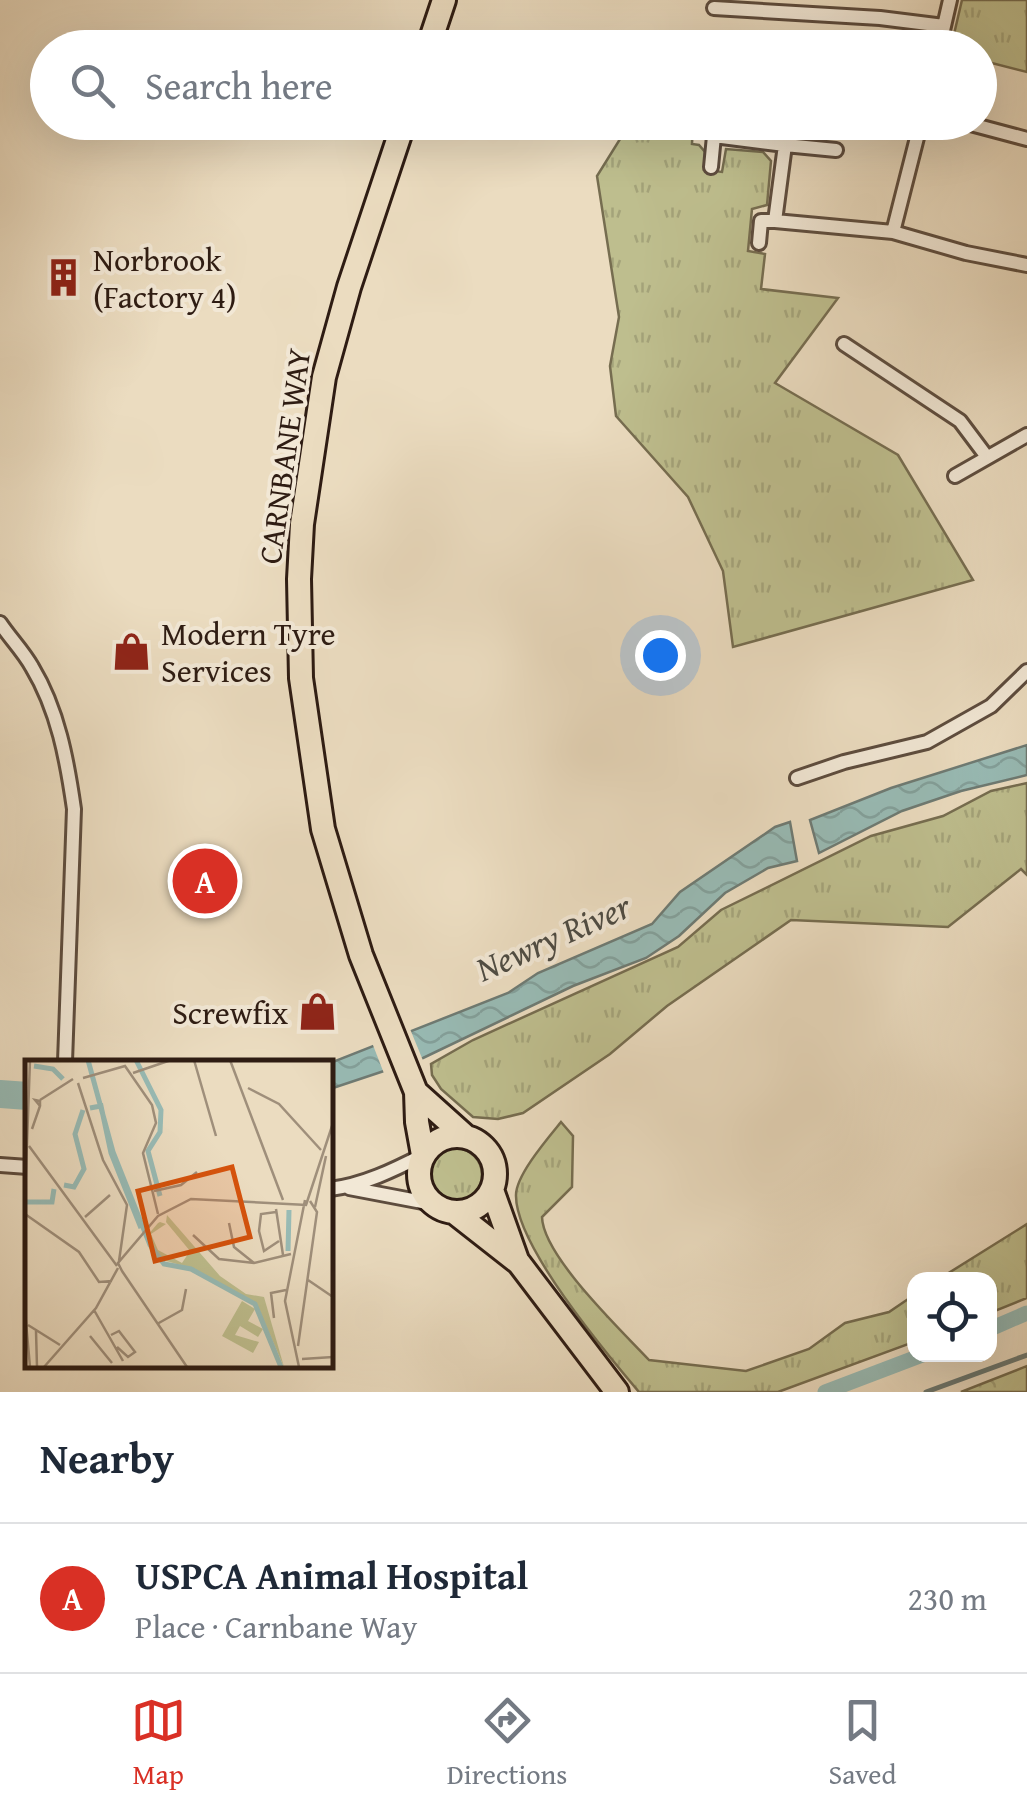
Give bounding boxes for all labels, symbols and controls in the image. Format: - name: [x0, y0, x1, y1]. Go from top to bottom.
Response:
- search box: [30, 30, 997, 140]
- text: Search here: [145, 57, 333, 113]
- icon: search: [65, 58, 120, 113]
- place label: Norbrook (Factory 4): [93, 236, 236, 320]
- building icon: Norbrook (Factory 4): [42, 256, 84, 298]
- street label: CARNBANE WAY: [246, 345, 322, 567]
- place label: Modern Tyre Services: [161, 610, 335, 694]
- shop icon: Modern Tyre Services: [110, 630, 152, 672]
- your location: [635, 630, 686, 681]
- pin: A: [172, 844, 238, 918]
- water label: Newry River: [466, 880, 639, 994]
- place label: Screwfix: [172, 989, 289, 1036]
- shop icon: Screwfix: [297, 991, 339, 1033]
- inset map: [25, 1060, 332, 1367]
- map controls: [907, 1272, 997, 1362]
- button: locate: [907, 1272, 997, 1362]
- text: Nearby: [40, 1427, 174, 1488]
- text: USPCA Animal Hospital: [135, 1547, 528, 1603]
- text: A: [62, 1575, 83, 1622]
- text: 230 m: [908, 1575, 987, 1622]
- text: Place · Carnbane Way: [135, 1603, 417, 1650]
- tab: Map: [131, 1693, 186, 1794]
- tab: Directions: [447, 1693, 567, 1794]
- tab: Saved: [829, 1693, 896, 1794]

